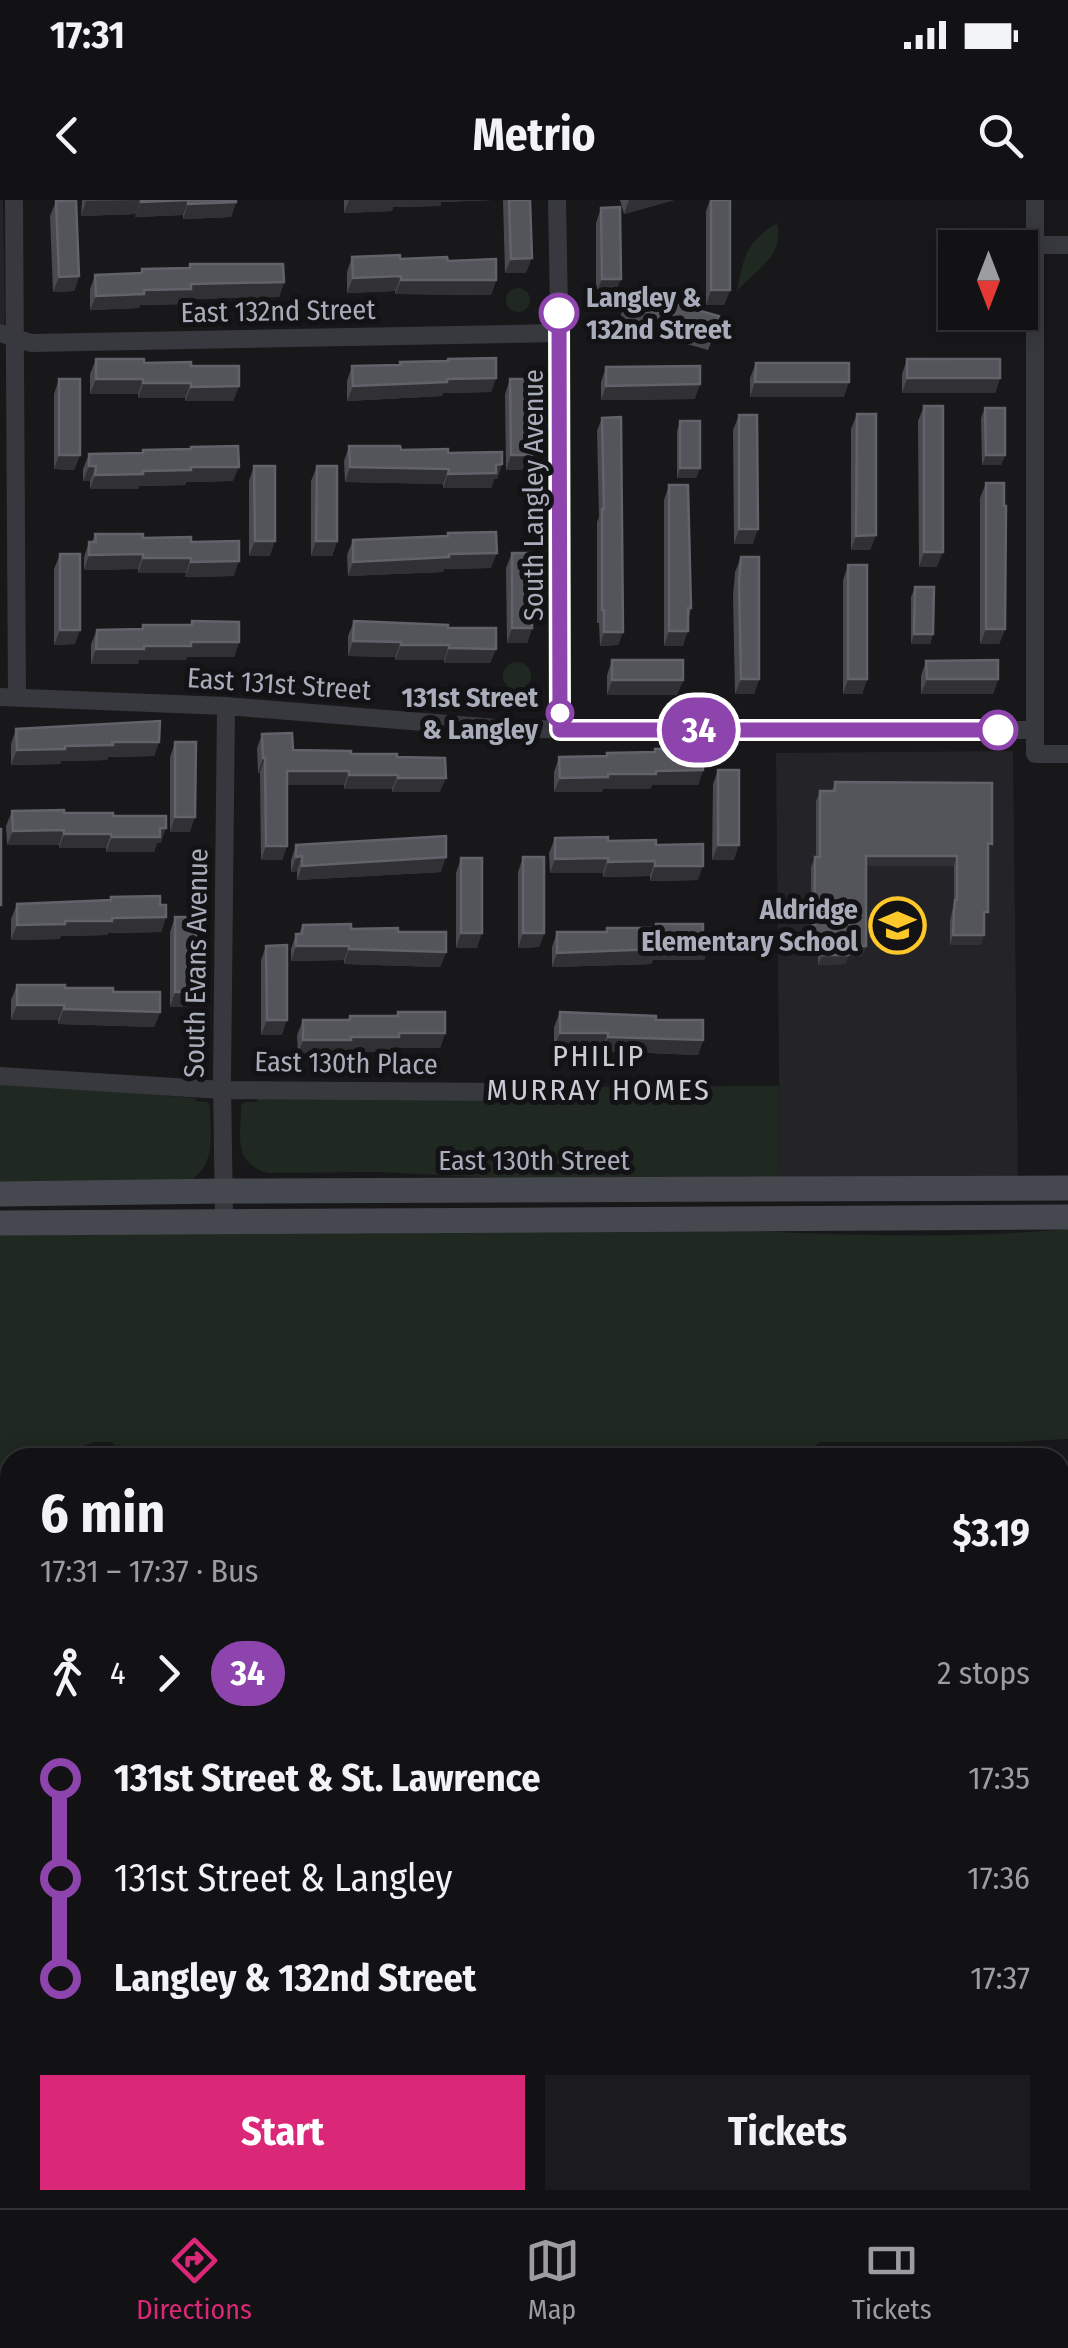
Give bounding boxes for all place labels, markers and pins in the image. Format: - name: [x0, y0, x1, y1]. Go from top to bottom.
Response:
- place label: Langley & 132nd Street: [586, 281, 733, 346]
- marker: Langley & 132nd Street: [540, 294, 578, 332]
- place label: 131st Street & Langley: [402, 681, 539, 746]
- marker: 131st Street & Langley: [547, 700, 573, 726]
- unlabelled marker: [979, 711, 1017, 749]
- place label: Aldridge Elementary School: [641, 893, 858, 958]
- school or university icon: Aldridge Elementary School: [867, 895, 927, 955]

